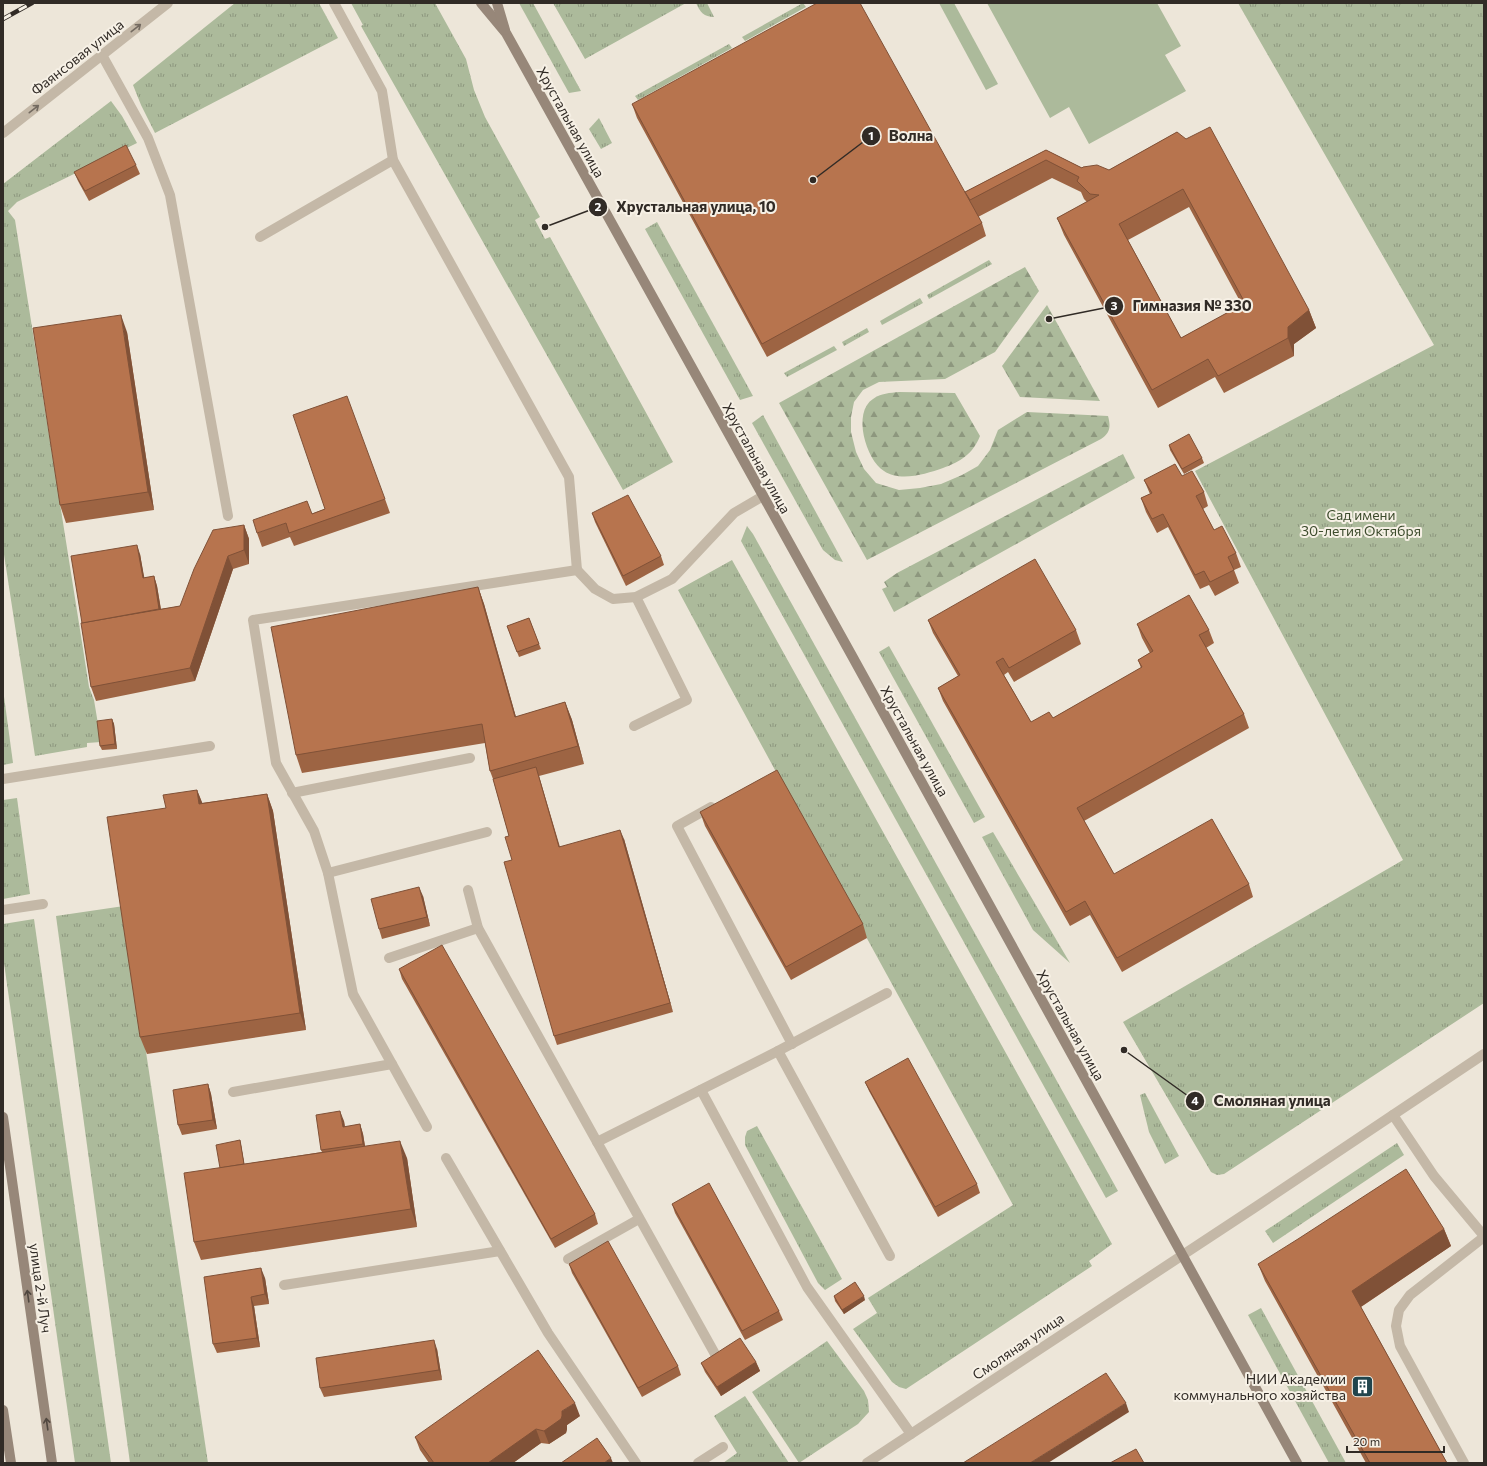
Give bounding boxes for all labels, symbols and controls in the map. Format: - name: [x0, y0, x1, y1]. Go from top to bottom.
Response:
- street label: Фаянсовая улица: [27, 16, 127, 98]
- one-way arrow: [130, 24, 141, 33]
- street label: Хрустальная улица: [533, 64, 609, 180]
- one-way arrow: [28, 105, 39, 113]
- callout: Волна: [861, 122, 941, 149]
- text: Волна: [889, 126, 933, 144]
- text: 1: [868, 128, 874, 142]
- callout: Хрустальная улица, 10: [588, 193, 784, 220]
- text: Хрустальная улица, 10: [616, 197, 776, 215]
- text: 2: [595, 199, 602, 213]
- callout: Гимназия № 330: [1104, 292, 1259, 319]
- text: Гимназия № 330: [1132, 296, 1252, 314]
- text: 3: [1111, 298, 1118, 312]
- street label: Хрустальная улица: [719, 400, 795, 516]
- park label: Сад имени 30-летия Октября: [1301, 506, 1421, 539]
- street label: Хрустальная улица: [877, 683, 953, 799]
- street label: Хрустальная улица: [1033, 967, 1109, 1083]
- callout: Смоляная улица: [1185, 1088, 1338, 1115]
- text: Смоляная улица: [1213, 1091, 1331, 1109]
- text: 4: [1191, 1093, 1199, 1107]
- street label: улица 2-й Луч: [26, 1242, 56, 1334]
- one-way arrow: [24, 1290, 32, 1303]
- street label: Смоляная улица: [969, 1309, 1067, 1383]
- place label: НИИ Академии коммунального хозяйства: [1174, 1370, 1346, 1403]
- building icon: НИИ Академии коммунального хозяйства: [1349, 1373, 1375, 1399]
- one-way arrow: [43, 1418, 51, 1431]
- scale bar: [1347, 1428, 1444, 1454]
- text: 20 m: [1353, 1434, 1380, 1448]

